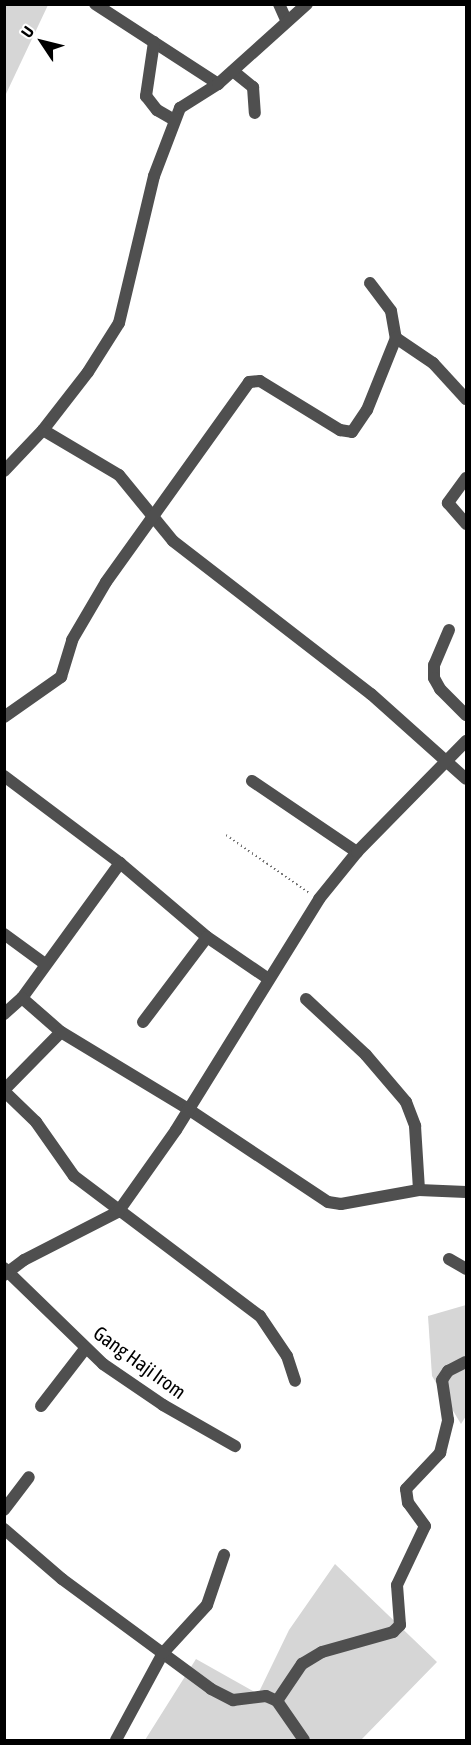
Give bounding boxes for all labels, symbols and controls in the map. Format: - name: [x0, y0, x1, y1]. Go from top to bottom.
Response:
- north arrow: [12, 12, 72, 72]
- text: U: [17, 23, 37, 41]
- street label: Gang Haji Irom: [89, 1320, 191, 1404]

